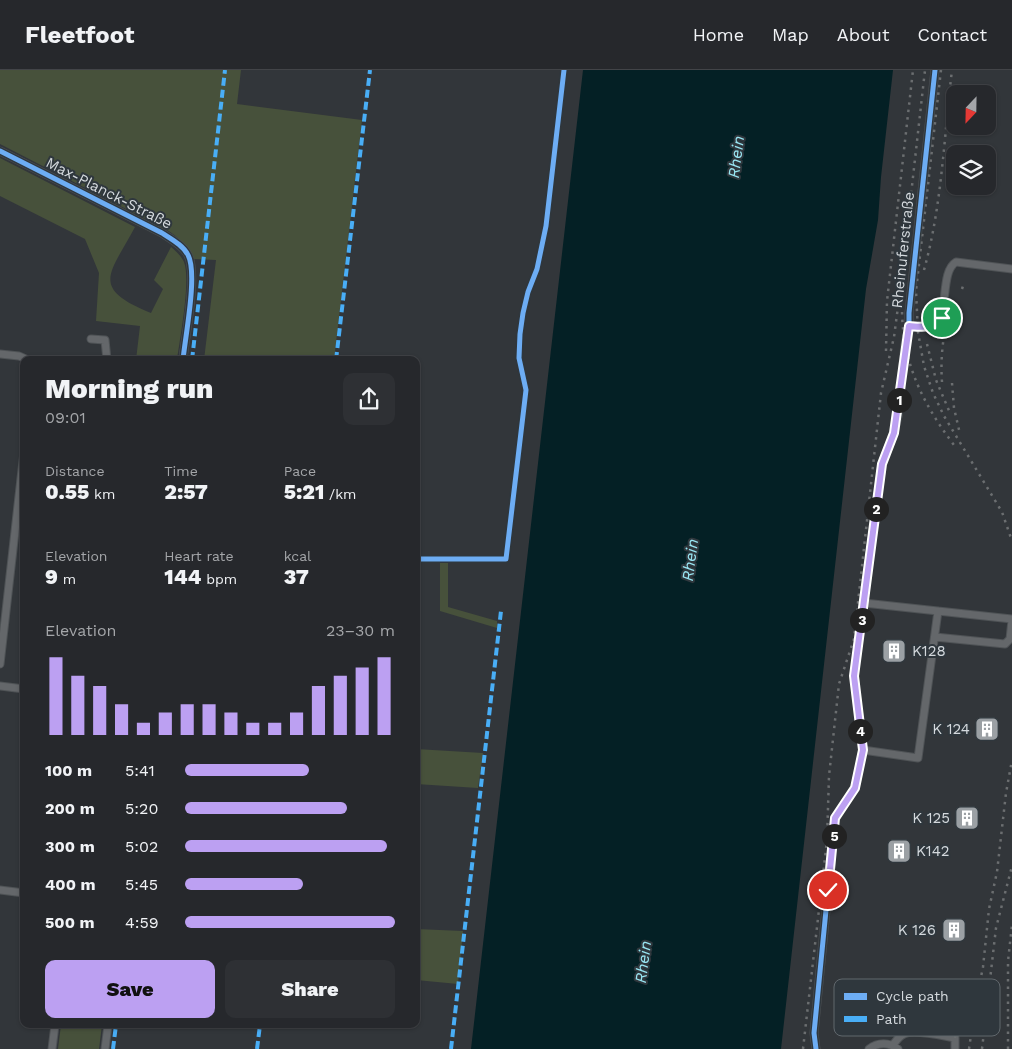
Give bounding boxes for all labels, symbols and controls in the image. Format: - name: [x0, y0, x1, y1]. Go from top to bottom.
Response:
- text: Fleetfoot: [25, 21, 134, 49]
- text: Home: [693, 24, 744, 45]
- text: Map: [772, 24, 809, 45]
- text: About: [837, 24, 889, 45]
- text: Contact: [917, 24, 987, 45]
- north arrow: [946, 85, 996, 135]
- map controls: [946, 85, 996, 195]
- water label: Rhein: [724, 135, 748, 179]
- button: layers: [946, 145, 996, 195]
- street label: Max-Planck-Straße: [43, 153, 175, 233]
- street label: Rheinuferstraße: [888, 191, 918, 309]
- pin: [921, 297, 963, 339]
- icon: arrive: [928, 304, 956, 332]
- text: Morning run: [45, 372, 213, 405]
- button: share: [343, 373, 395, 425]
- pin: 1: [886, 388, 912, 412]
- text: 1: [896, 392, 903, 408]
- text: 09:01: [45, 408, 86, 427]
- text: Distance: [45, 463, 105, 479]
- text: Time: [164, 463, 198, 479]
- text: Pace: [284, 463, 316, 479]
- text: 0.55: [45, 479, 89, 504]
- text: 2:57: [164, 479, 208, 504]
- text: 5:21: [284, 479, 324, 504]
- text: km: [89, 486, 115, 502]
- text: /km: [324, 486, 356, 502]
- pin: 2: [864, 496, 888, 522]
- text: 2: [872, 501, 881, 517]
- water label: Rhein: [678, 538, 702, 582]
- text: Elevation: [45, 548, 108, 564]
- text: Heart rate: [164, 548, 234, 564]
- text: kcal: [284, 548, 311, 564]
- text: 9: [45, 564, 58, 589]
- text: 144: [164, 564, 201, 589]
- text: 37: [284, 564, 309, 589]
- text: m: [58, 571, 76, 587]
- text: bpm: [201, 571, 237, 587]
- pin: 3: [850, 608, 874, 632]
- text: 3: [858, 612, 867, 628]
- text: Elevation: [45, 621, 116, 640]
- text: 23–30 m: [326, 621, 395, 640]
- building icon: K128: [881, 638, 907, 664]
- place label: K128: [912, 642, 946, 660]
- building icon: K 124: [974, 716, 1000, 742]
- pin: 4: [848, 718, 872, 744]
- place label: K 124: [932, 720, 970, 738]
- text: 4: [856, 723, 865, 739]
- text: 100 m: [45, 761, 92, 780]
- text: 5:41: [125, 761, 155, 780]
- text: 200 m: [45, 799, 95, 818]
- text: 5:20: [125, 799, 158, 818]
- building icon: K 125: [954, 805, 980, 831]
- place label: K 125: [912, 809, 950, 827]
- pin: 5: [822, 824, 846, 848]
- text: 5: [830, 828, 839, 844]
- text: 300 m: [45, 837, 95, 856]
- text: 5:02: [125, 837, 158, 856]
- building icon: K142: [886, 838, 912, 864]
- place label: K142: [916, 842, 950, 860]
- pin: [807, 869, 849, 911]
- text: 400 m: [45, 875, 96, 894]
- text: 5:45: [125, 875, 158, 894]
- icon: check: [814, 876, 842, 904]
- text: 500 m: [45, 913, 95, 932]
- text: 4:59: [125, 913, 159, 932]
- building icon: K 126: [941, 917, 967, 943]
- place label: K 126: [898, 921, 936, 939]
- water label: Rhein: [631, 940, 655, 984]
- button: Save: [45, 960, 215, 1018]
- button: Share: [225, 960, 395, 1018]
- legend: [834, 979, 1000, 1036]
- text: Cycle path: [876, 988, 949, 1004]
- text: Path: [876, 1011, 907, 1027]

